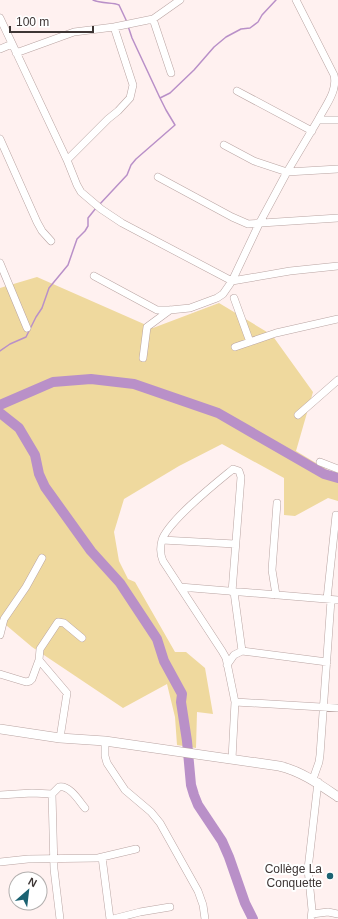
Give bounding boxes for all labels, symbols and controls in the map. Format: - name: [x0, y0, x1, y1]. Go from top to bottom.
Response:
- scale bar: [10, 8, 93, 34]
- text: 100 m: [16, 15, 49, 29]
- place label: Collège La Conquette: [265, 862, 322, 890]
- north arrow: [8, 871, 48, 911]
- marker: Collège La Conquette: [325, 871, 335, 881]
- text: N: [26, 875, 39, 889]

